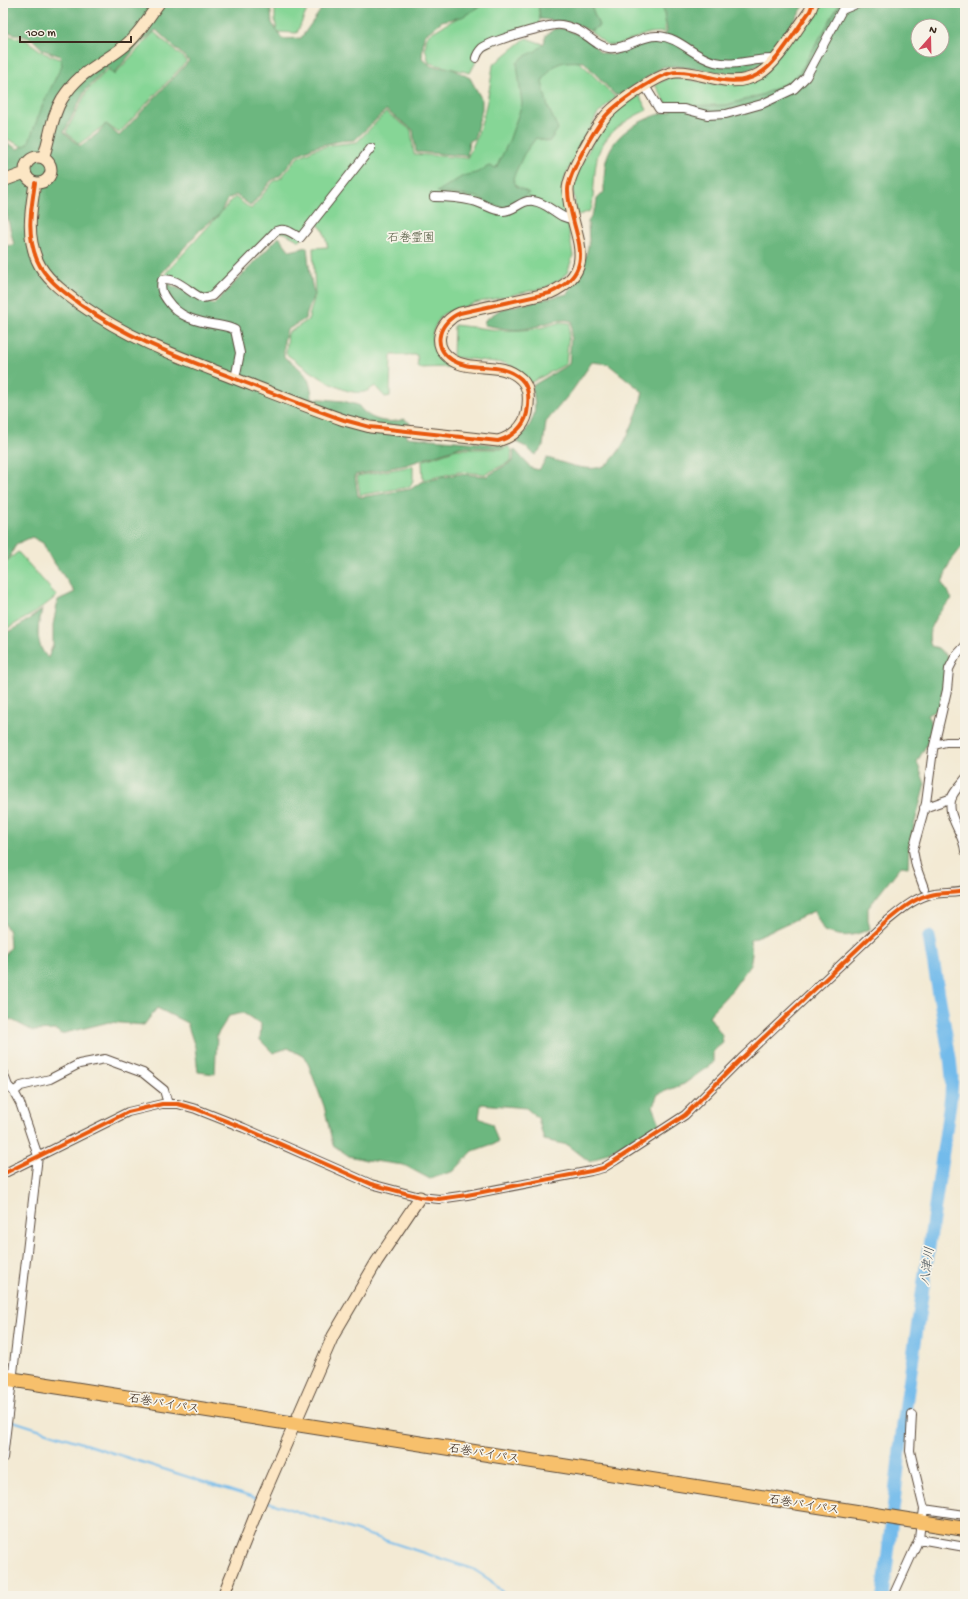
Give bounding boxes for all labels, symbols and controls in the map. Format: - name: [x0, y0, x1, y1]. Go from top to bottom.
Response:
- scale bar: [20, 18, 131, 44]
- north arrow: [910, 18, 950, 58]
- text: N: [927, 24, 938, 37]
- text: 100 m: [25, 27, 56, 41]
- park label: 石巻霊園: [387, 231, 435, 246]
- water label: 八津川: [917, 1246, 939, 1287]
- street label: 石巻バイパス: [127, 1391, 200, 1418]
- street label: 石巻バイパス: [447, 1441, 520, 1468]
- street label: 石巻バイパス: [767, 1492, 840, 1519]

